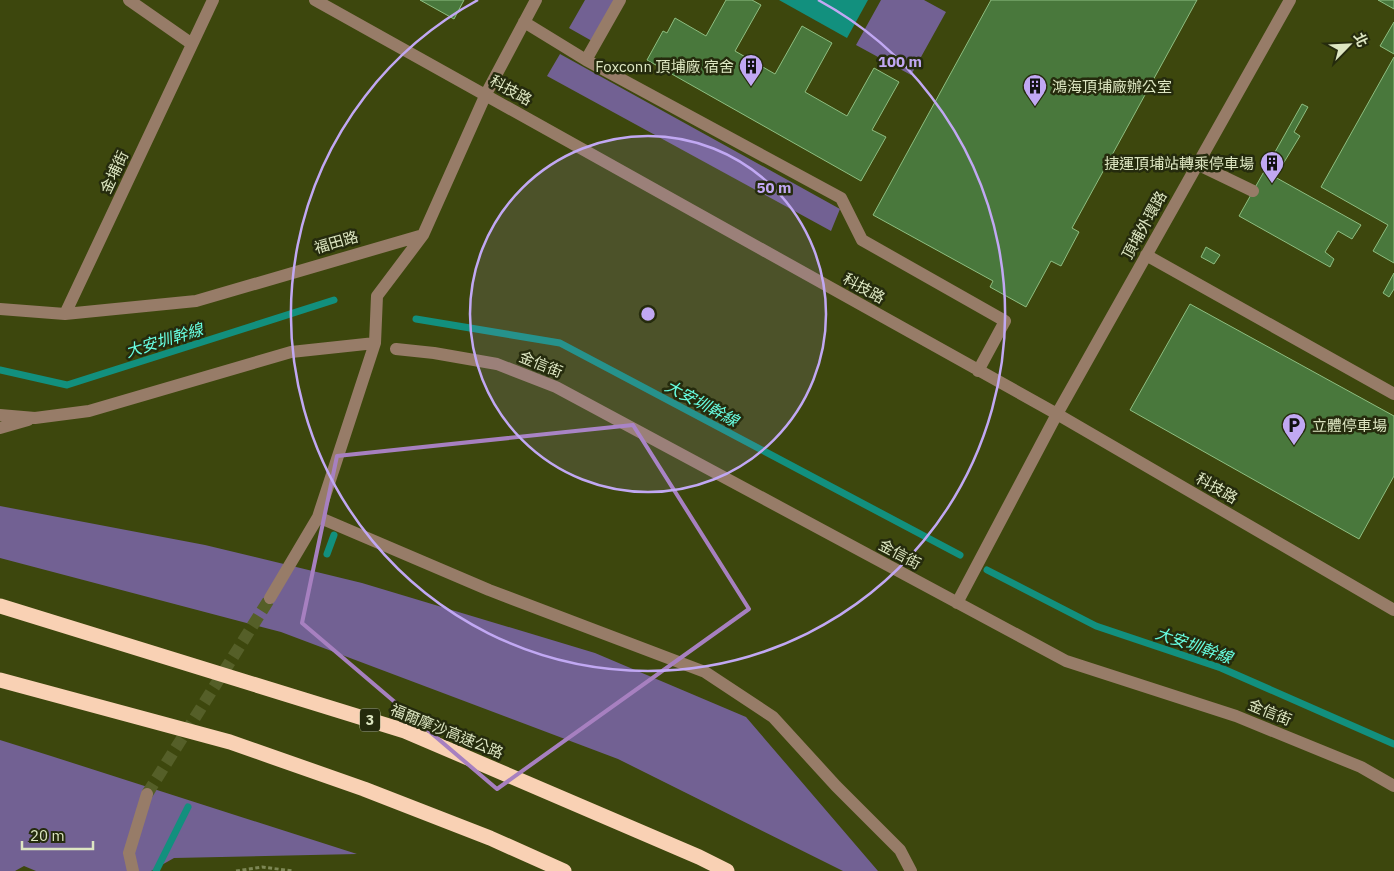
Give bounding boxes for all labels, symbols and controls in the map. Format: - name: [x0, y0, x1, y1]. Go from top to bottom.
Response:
- north arrow: [1324, 20, 1374, 70]
- text: 北: [1350, 30, 1372, 50]
- text: 100 m: [878, 52, 922, 71]
- building icon: Foxconn 頂埔廠 宿舍: [738, 53, 764, 87]
- place label: Foxconn 頂埔廠 宿舍: [595, 57, 734, 76]
- street label: 科技路: [487, 71, 535, 109]
- building icon: 鴻海頂埔廠辦公室: [1022, 73, 1048, 107]
- place label: 鴻海頂埔廠辦公室: [1052, 77, 1172, 96]
- street label: 金埔街: [96, 148, 132, 196]
- building icon: 捷運頂埔站轉乘停車場: [1259, 150, 1285, 184]
- place label: 捷運頂埔站轉乘停車場: [1104, 154, 1254, 173]
- text: 50 m: [757, 178, 791, 197]
- street label: 頂埔外環路: [1118, 188, 1170, 262]
- street label: 福田路: [312, 227, 360, 257]
- street label: 科技路: [840, 269, 888, 307]
- centre of rings: [639, 305, 657, 323]
- water label: 大安圳幹線: [123, 318, 207, 361]
- street label: 金信街: [517, 347, 565, 381]
- water label: 大安圳幹線: [662, 375, 744, 432]
- parking icon: 立體停車場: [1281, 412, 1307, 446]
- place label: 立體停車場: [1312, 416, 1387, 435]
- street label: 科技路: [1193, 469, 1241, 507]
- street label: 金信街: [876, 535, 924, 573]
- water label: 大安圳幹線: [1153, 623, 1237, 668]
- street label: 金信街: [1246, 695, 1294, 729]
- street label: 福爾摩沙高速公路: [388, 700, 506, 762]
- road number: 3: [360, 708, 380, 732]
- scale bar: [22, 818, 94, 850]
- text: 20 m: [30, 826, 65, 845]

